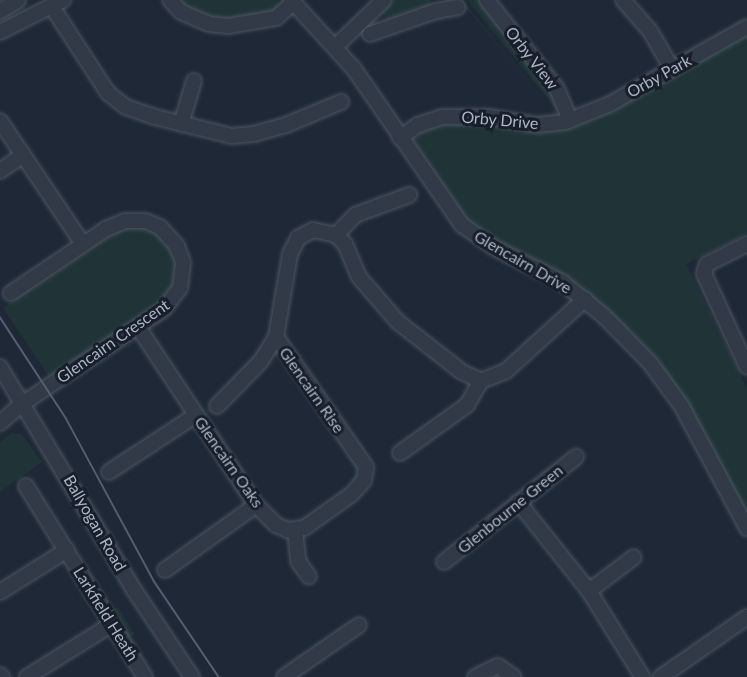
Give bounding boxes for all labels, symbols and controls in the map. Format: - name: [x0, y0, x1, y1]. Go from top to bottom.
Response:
- street label: Orby View: [501, 22, 563, 94]
- street label: Orby Park: [623, 50, 695, 102]
- street label: Orby Drive: [460, 107, 540, 133]
- street label: Glencairn Drive: [471, 226, 575, 298]
- street label: Glencairn Crescent: [53, 295, 173, 387]
- street label: Glencairn Rise: [275, 343, 349, 437]
- street label: Glencairn Oaks: [191, 413, 267, 511]
- street label: Glenbourne Green: [453, 461, 567, 557]
- street label: Ballyogan Road: [60, 472, 130, 574]
- street label: Larkfield Heath: [69, 563, 143, 665]

